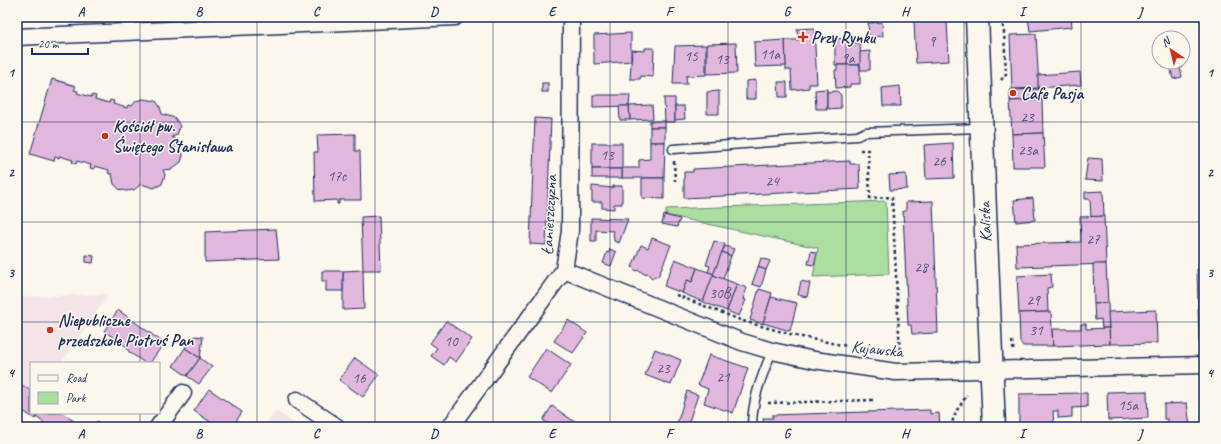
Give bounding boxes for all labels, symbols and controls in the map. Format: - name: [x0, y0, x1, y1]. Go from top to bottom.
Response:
- text: A: [78, 4, 86, 20]
- text: B: [196, 4, 204, 20]
- text: C: [313, 4, 321, 20]
- text: D: [430, 4, 439, 20]
- text: E: [549, 4, 558, 20]
- text: F: [666, 4, 675, 20]
- text: G: [784, 4, 792, 20]
- text: H: [901, 4, 911, 20]
- text: I: [1019, 4, 1028, 20]
- text: J: [1137, 4, 1144, 20]
- place label: Przy Rynku: [811, 27, 877, 48]
- scale bar: [32, 30, 88, 56]
- north arrow: [1151, 30, 1191, 70]
- marker: Przy Rynku: [798, 32, 808, 42]
- house number: 9: [929, 32, 937, 51]
- text: N: [1158, 33, 1174, 49]
- text: 20 m: [38, 36, 60, 52]
- house number: 11a: [760, 45, 781, 64]
- house number: 15: [684, 47, 699, 66]
- house number: 9a: [841, 49, 856, 68]
- house number: 13: [715, 50, 730, 69]
- text: 1: [8, 65, 16, 81]
- text: 1: [1207, 65, 1215, 81]
- place label: Cafe Pasja: [1021, 83, 1084, 104]
- marker: Cafe Pasja: [1008, 88, 1018, 98]
- house number: 23: [1020, 108, 1035, 127]
- place label: Kościół pw. Świętego Stanisława: [113, 116, 234, 157]
- marker: Kościół pw. Świętego Stanisława: [100, 131, 110, 141]
- house number: 23a: [1018, 141, 1039, 160]
- house number: 13: [600, 146, 615, 165]
- house number: 26: [932, 152, 947, 171]
- text: 2: [8, 165, 15, 181]
- text: 2: [1207, 165, 1214, 181]
- house number: 17c: [328, 167, 347, 186]
- house number: 24: [765, 172, 780, 191]
- street label: Łanieszczyzna: [536, 173, 562, 255]
- street label: Kaliska: [974, 200, 996, 242]
- house number: 27: [1086, 230, 1101, 249]
- house number: 28: [914, 258, 929, 277]
- text: 3: [8, 265, 15, 281]
- text: 3: [1207, 265, 1214, 281]
- house number: 30B: [709, 284, 732, 303]
- house number: 29: [1026, 291, 1041, 310]
- place label: Niepubliczne przedszkole Piotruś Pan: [58, 310, 194, 351]
- house number: 31: [1029, 321, 1044, 340]
- marker: Niepubliczne przedszkole Piotruś Pan: [45, 325, 55, 335]
- house number: 10: [444, 332, 459, 351]
- street label: Kujawska: [850, 336, 906, 362]
- house number: 23: [656, 359, 671, 378]
- legend: [30, 362, 160, 414]
- text: 4: [8, 365, 16, 381]
- text: 4: [1207, 365, 1215, 381]
- house number: 21: [716, 368, 731, 387]
- house number: 16: [352, 369, 367, 388]
- text: Road: [66, 370, 88, 386]
- text: Park: [66, 390, 87, 406]
- house number: 15a: [1118, 396, 1139, 415]
- text: A: [78, 426, 86, 442]
- text: B: [196, 426, 204, 442]
- text: C: [313, 426, 321, 442]
- text: D: [430, 426, 439, 442]
- text: E: [549, 426, 558, 442]
- text: F: [666, 426, 675, 442]
- text: G: [784, 426, 792, 442]
- text: H: [901, 426, 911, 442]
- text: I: [1019, 426, 1028, 442]
- text: J: [1137, 426, 1144, 442]

